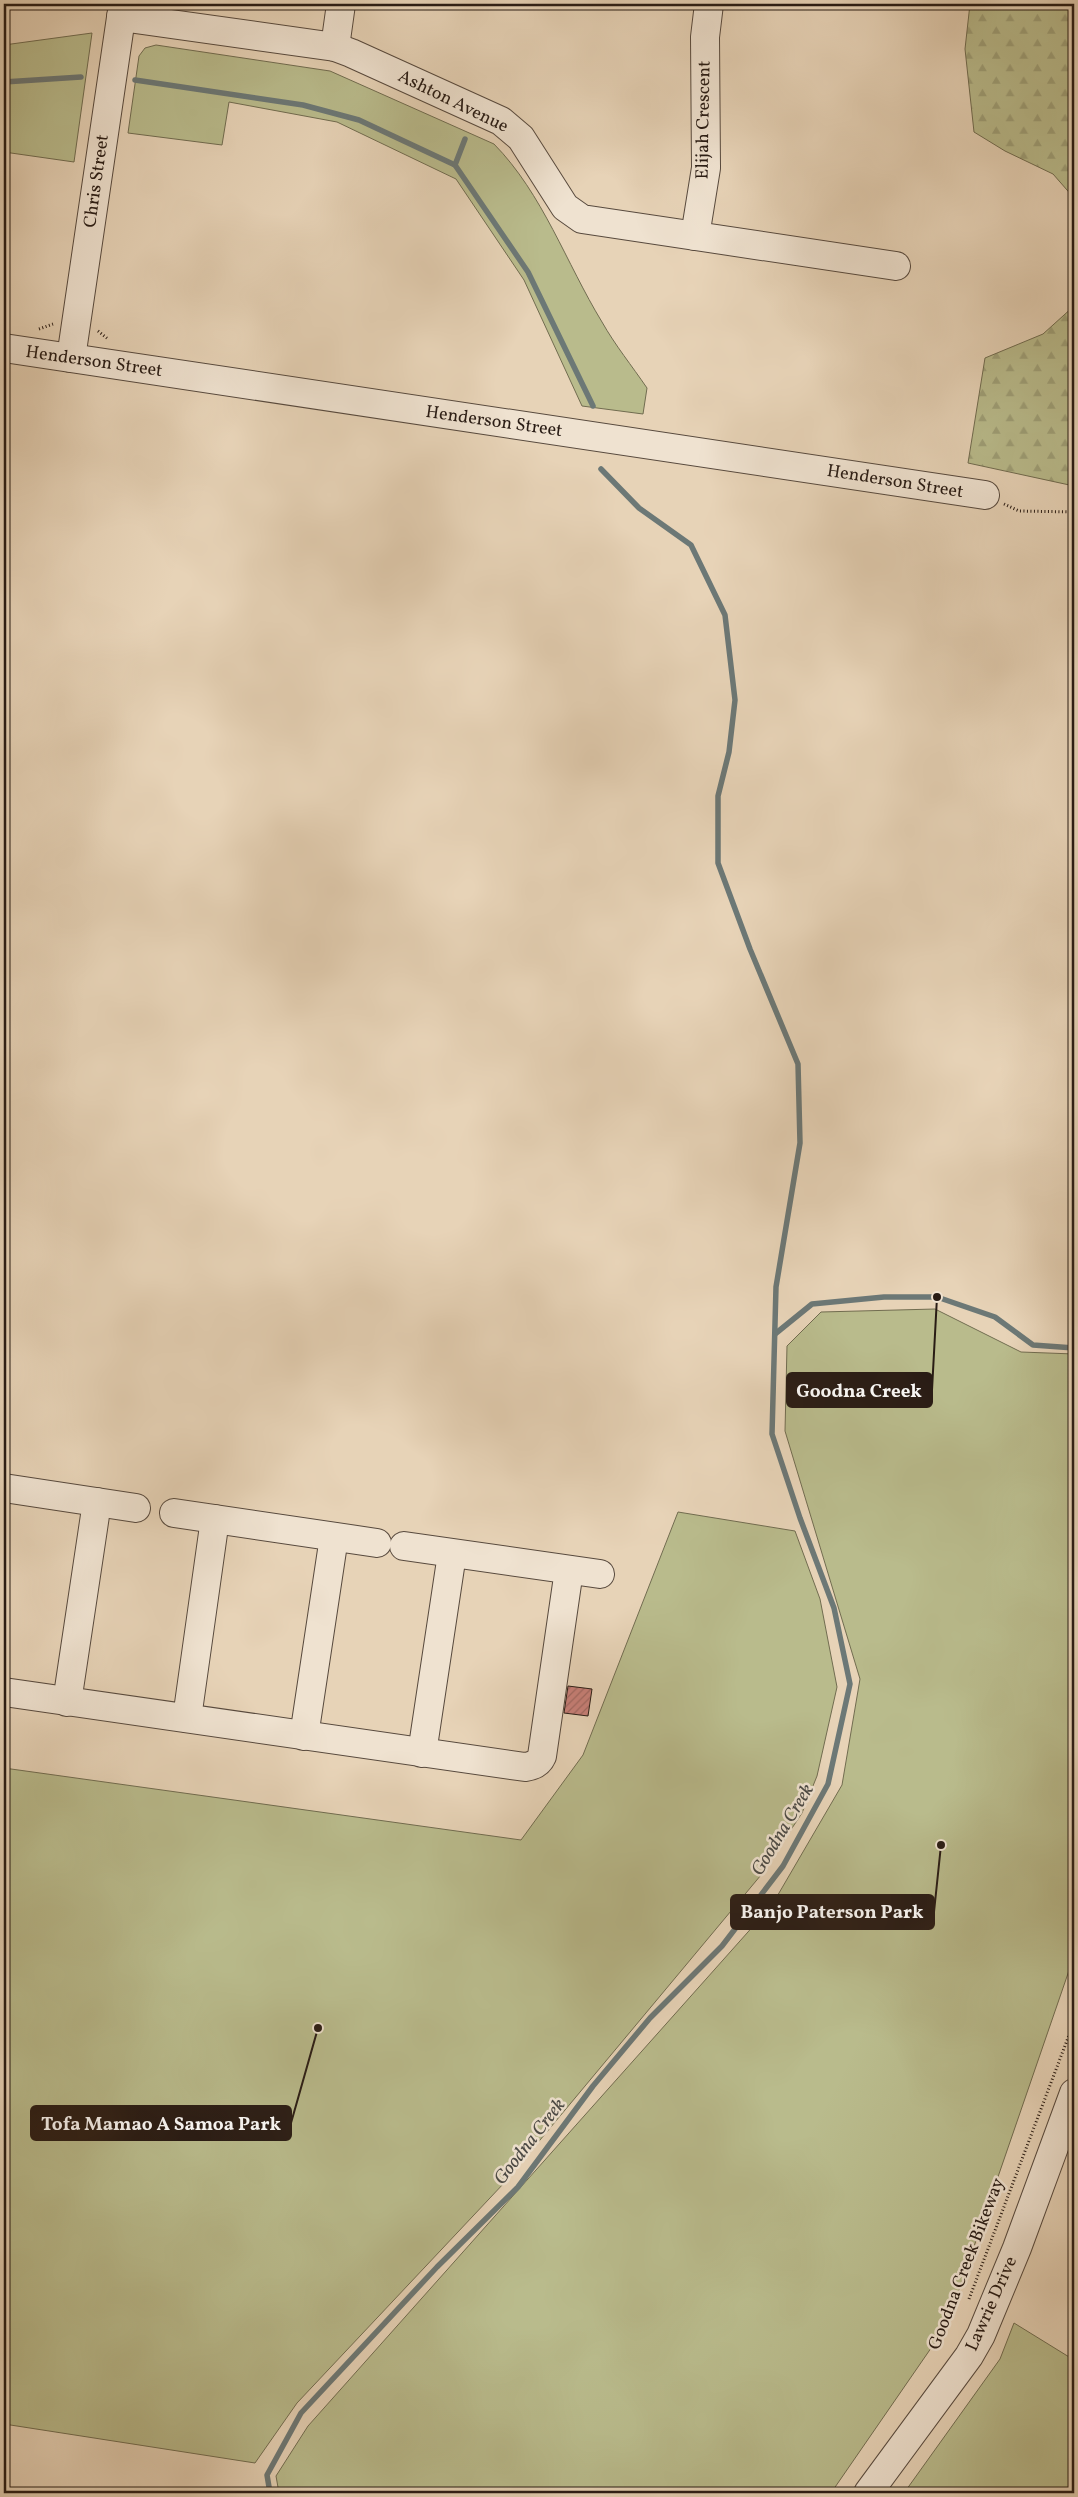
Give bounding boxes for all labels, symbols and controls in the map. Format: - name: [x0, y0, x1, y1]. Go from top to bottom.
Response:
- street label: Elijah Crescent: [690, 60, 718, 180]
- street label: Ashton Avenue: [394, 64, 512, 140]
- street label: Chris Street: [78, 133, 116, 229]
- street label: Henderson Street: [24, 340, 164, 384]
- street label: Henderson Street: [424, 400, 564, 444]
- street label: Henderson Street: [825, 459, 965, 505]
- callout: Goodna Creek: [787, 1373, 932, 1407]
- text: Goodna Creek: [796, 1379, 922, 1405]
- water label: Goodna Creek: [745, 1779, 821, 1881]
- callout: Banjo Paterson Park: [731, 1895, 934, 1929]
- text: Banjo Paterson Park: [740, 1900, 924, 1926]
- water label: Goodna Creek: [488, 2093, 572, 2191]
- callout: Tofa Mamao A Samoa Park: [31, 2106, 291, 2140]
- text: Tofa Mamao A Samoa Park: [41, 2112, 281, 2138]
- street label: Goodna Creek Bikeway: [923, 2174, 1011, 2354]
- street label: Lawrie Drive: [960, 2253, 1024, 2355]

